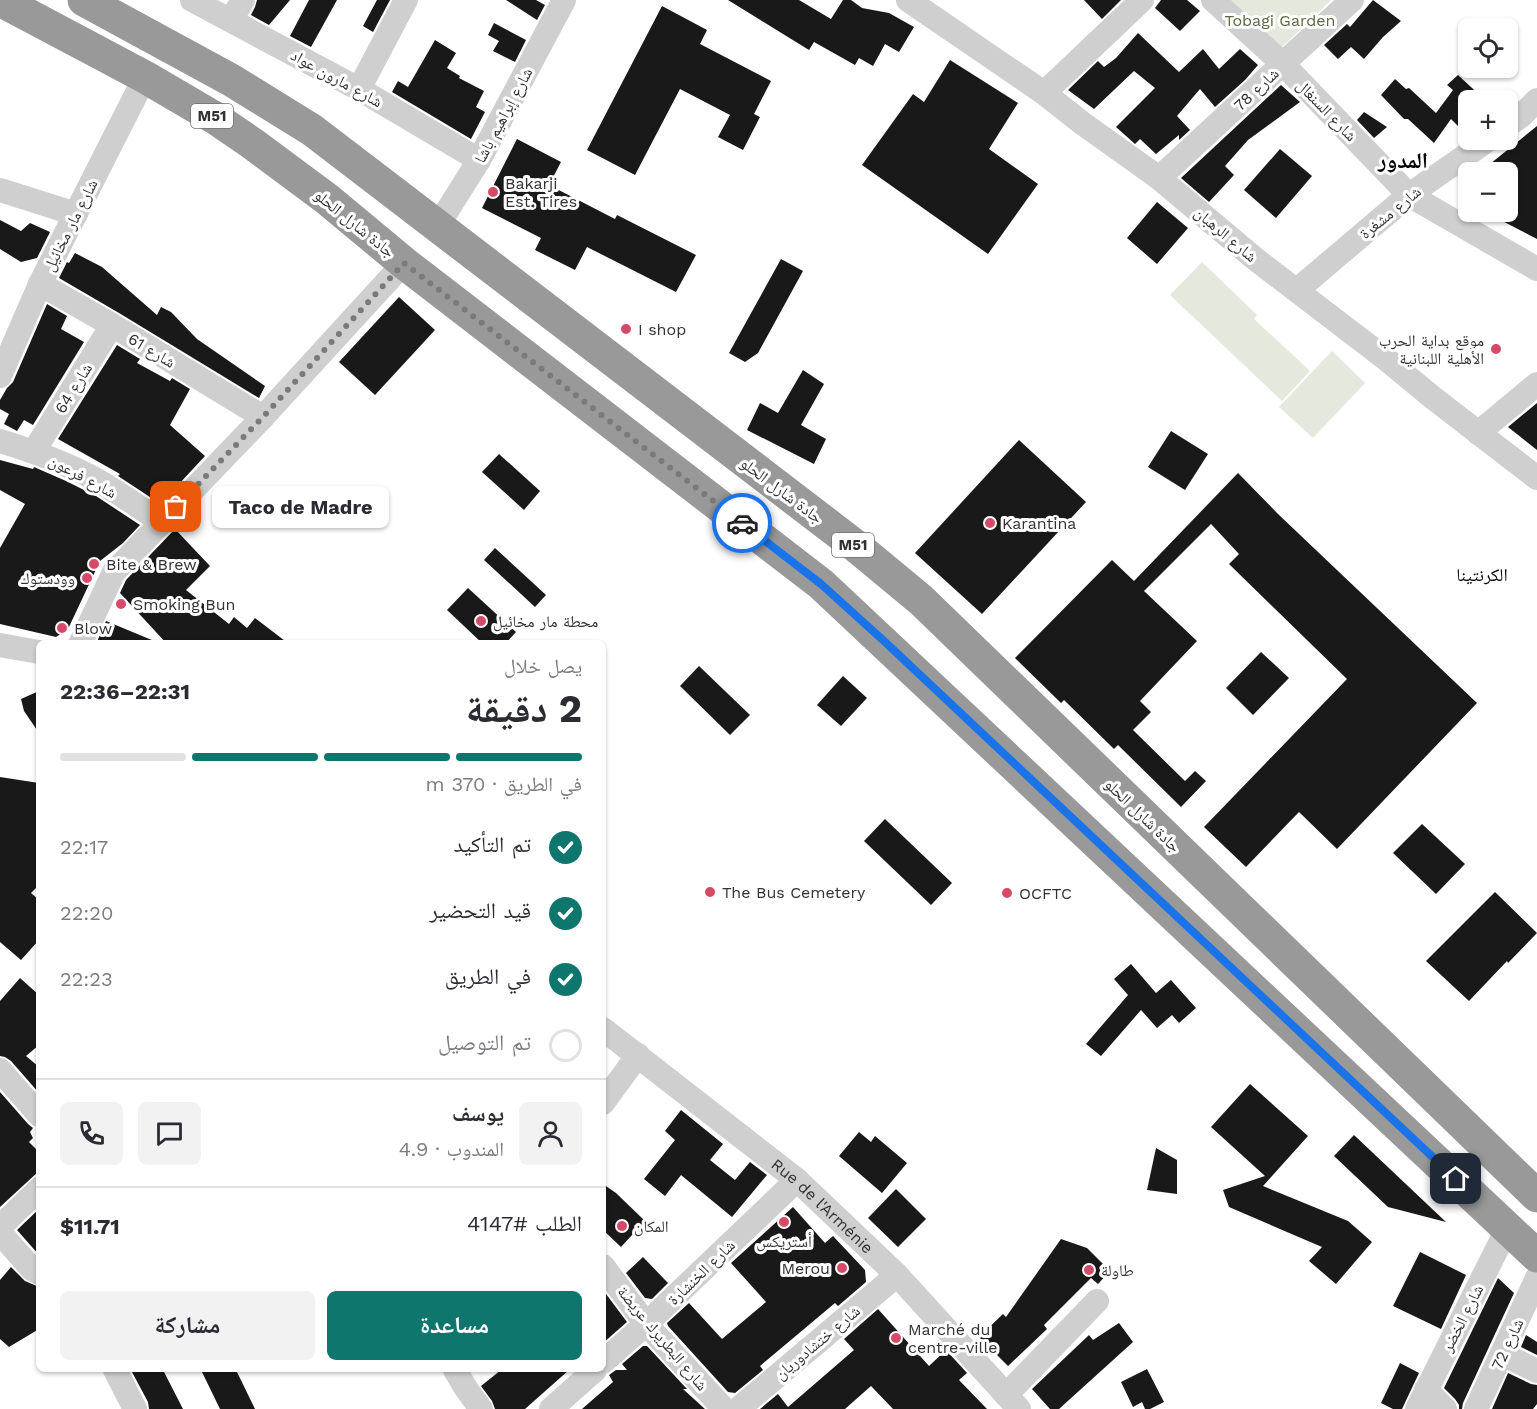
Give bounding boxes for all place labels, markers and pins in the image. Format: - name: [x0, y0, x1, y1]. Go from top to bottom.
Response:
- place label: Bakarji Est. Tires: [505, 174, 577, 211]
- marker: Bakarji Est. Tires: [486, 185, 500, 199]
- place label: I shop: [638, 320, 686, 339]
- marker: I shop: [619, 322, 633, 336]
- place label: موقع بداية الحرب الأهلية اللبنانية: [1379, 331, 1484, 368]
- marker: موقع بداية الحرب الأهلية اللبنانية: [1489, 342, 1503, 356]
- pin: [150, 481, 201, 532]
- callout: Taco de Madre: [212, 486, 389, 528]
- place label: Karantina: [1002, 514, 1076, 533]
- marker: Karantina: [983, 516, 997, 530]
- place label: Bite & Brew: [106, 555, 197, 574]
- marker: Bite & Brew: [87, 557, 101, 571]
- place label: وودستوك: [21, 569, 75, 588]
- marker: وودستوك: [80, 571, 94, 585]
- place label: Smoking Bun: [133, 595, 235, 614]
- marker: Smoking Bun: [114, 597, 128, 611]
- place label: محطة مار مخائيل: [493, 612, 598, 632]
- marker: محطة مار مخائيل: [474, 614, 488, 628]
- place label: Blow: [74, 619, 112, 638]
- marker: Blow: [55, 621, 69, 635]
- place label: The Bus Cemetery: [722, 883, 866, 902]
- place label: OCFTC: [1019, 884, 1072, 903]
- marker: The Bus Cemetery: [703, 885, 717, 899]
- marker: OCFTC: [1000, 886, 1014, 900]
- pin: [1430, 1153, 1481, 1204]
- marker: أستريكس: [777, 1215, 791, 1229]
- place label: المكان: [634, 1217, 669, 1237]
- marker: المكان: [615, 1219, 629, 1233]
- place label: أستريكس: [756, 1232, 812, 1252]
- place label: Merou: [781, 1259, 830, 1278]
- marker: Merou: [835, 1261, 849, 1275]
- place label: طاولة: [1101, 1261, 1134, 1280]
- marker: طاولة: [1082, 1263, 1096, 1277]
- place label: Marché du centre-ville: [908, 1320, 998, 1357]
- marker: Marché du centre-ville: [889, 1331, 903, 1345]

